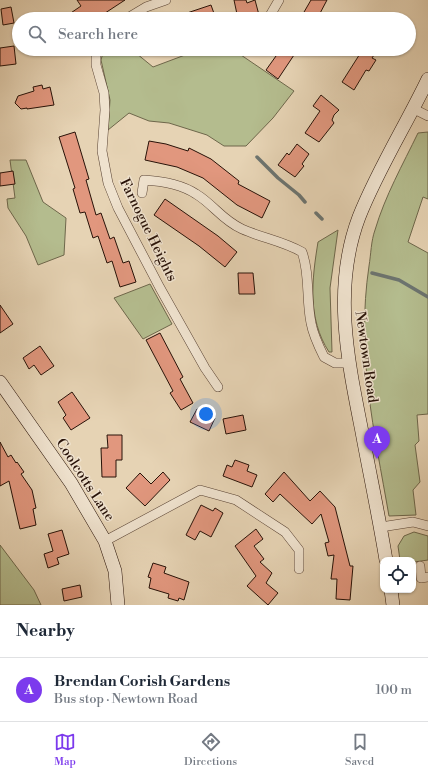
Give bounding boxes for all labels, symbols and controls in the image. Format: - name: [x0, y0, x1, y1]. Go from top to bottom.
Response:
- search box: [12, 12, 416, 56]
- icon: search: [26, 23, 48, 45]
- text: Search here: [58, 25, 138, 44]
- street label: Farnogue Heights: [115, 175, 181, 285]
- street label: Newtown Road: [351, 310, 381, 404]
- your location: [196, 404, 216, 424]
- pin: A: [364, 426, 390, 459]
- street label: Coolcotts Lane: [52, 435, 118, 525]
- map controls: [380, 557, 416, 593]
- button: locate: [380, 557, 416, 593]
- text: Nearby: [16, 620, 75, 642]
- text: Brendan Corish Gardens: [54, 672, 230, 691]
- text: A: [24, 682, 34, 698]
- text: 100 m: [376, 682, 412, 698]
- text: Bus stop · Newtown Road: [54, 691, 198, 707]
- tab: Map: [54, 731, 76, 769]
- tab: Directions: [184, 731, 237, 769]
- tab: Saved: [345, 731, 374, 769]

